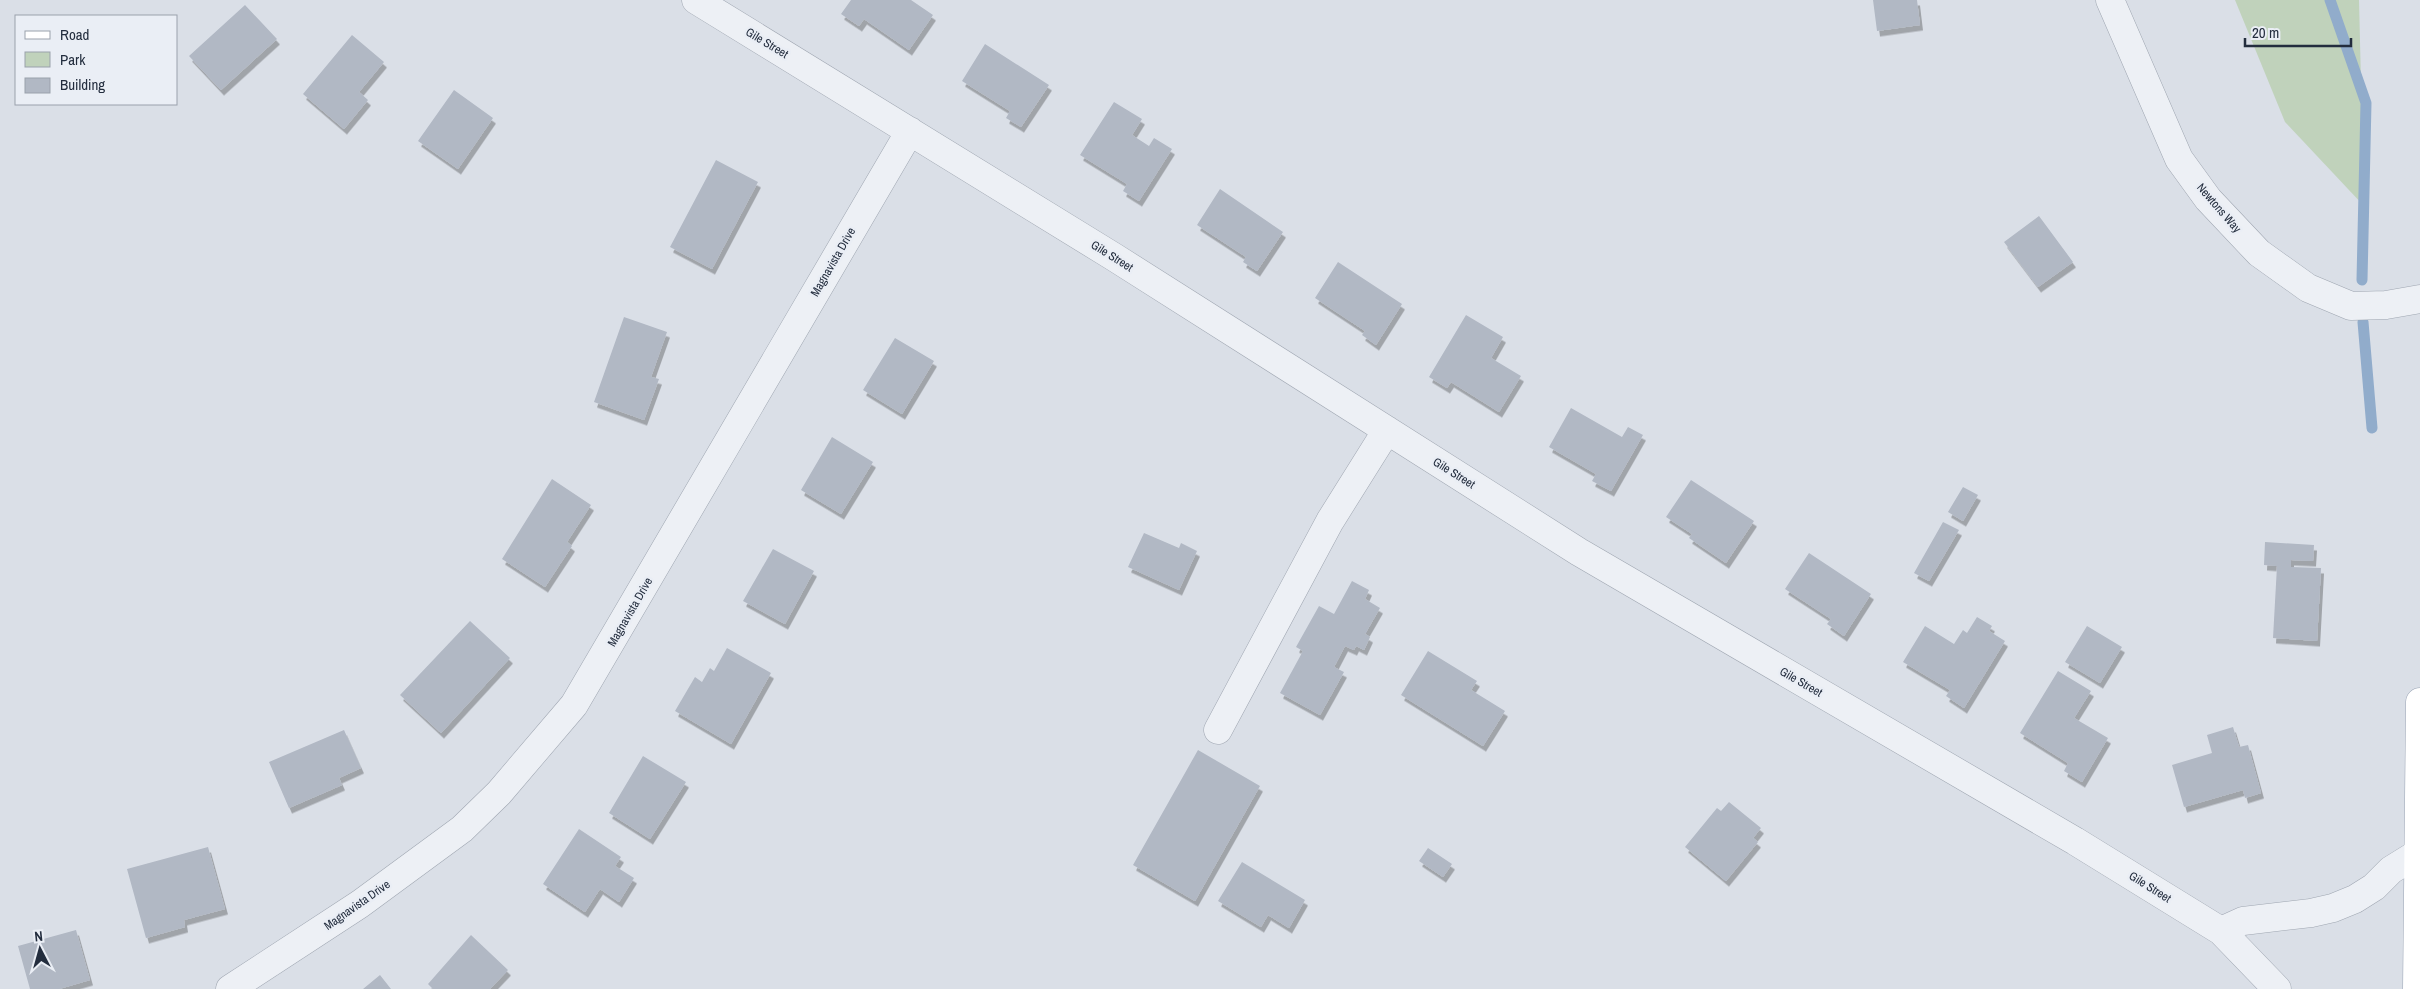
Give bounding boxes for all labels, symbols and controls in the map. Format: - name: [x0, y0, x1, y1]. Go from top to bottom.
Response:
- legend: [15, 15, 178, 105]
- scale bar: [2245, 15, 2351, 47]
- text: 20 m: [2252, 22, 2279, 43]
- text: Road: [60, 24, 89, 45]
- street label: Gile Street: [743, 24, 792, 62]
- text: Park: [60, 49, 86, 70]
- text: Building: [60, 74, 105, 95]
- street label: Newtons Way: [2193, 180, 2245, 236]
- street label: Magnavista Drive: [807, 225, 859, 299]
- street label: Gile Street: [1088, 237, 1136, 275]
- street label: Gile Street: [1430, 454, 1478, 492]
- street label: Magnavista Drive: [604, 575, 656, 649]
- street label: Gile Street: [1777, 663, 1826, 701]
- street label: Gile Street: [2126, 868, 2174, 906]
- street label: Magnavista Drive: [321, 876, 393, 934]
- north arrow: [15, 924, 65, 974]
- text: N: [34, 927, 44, 945]

